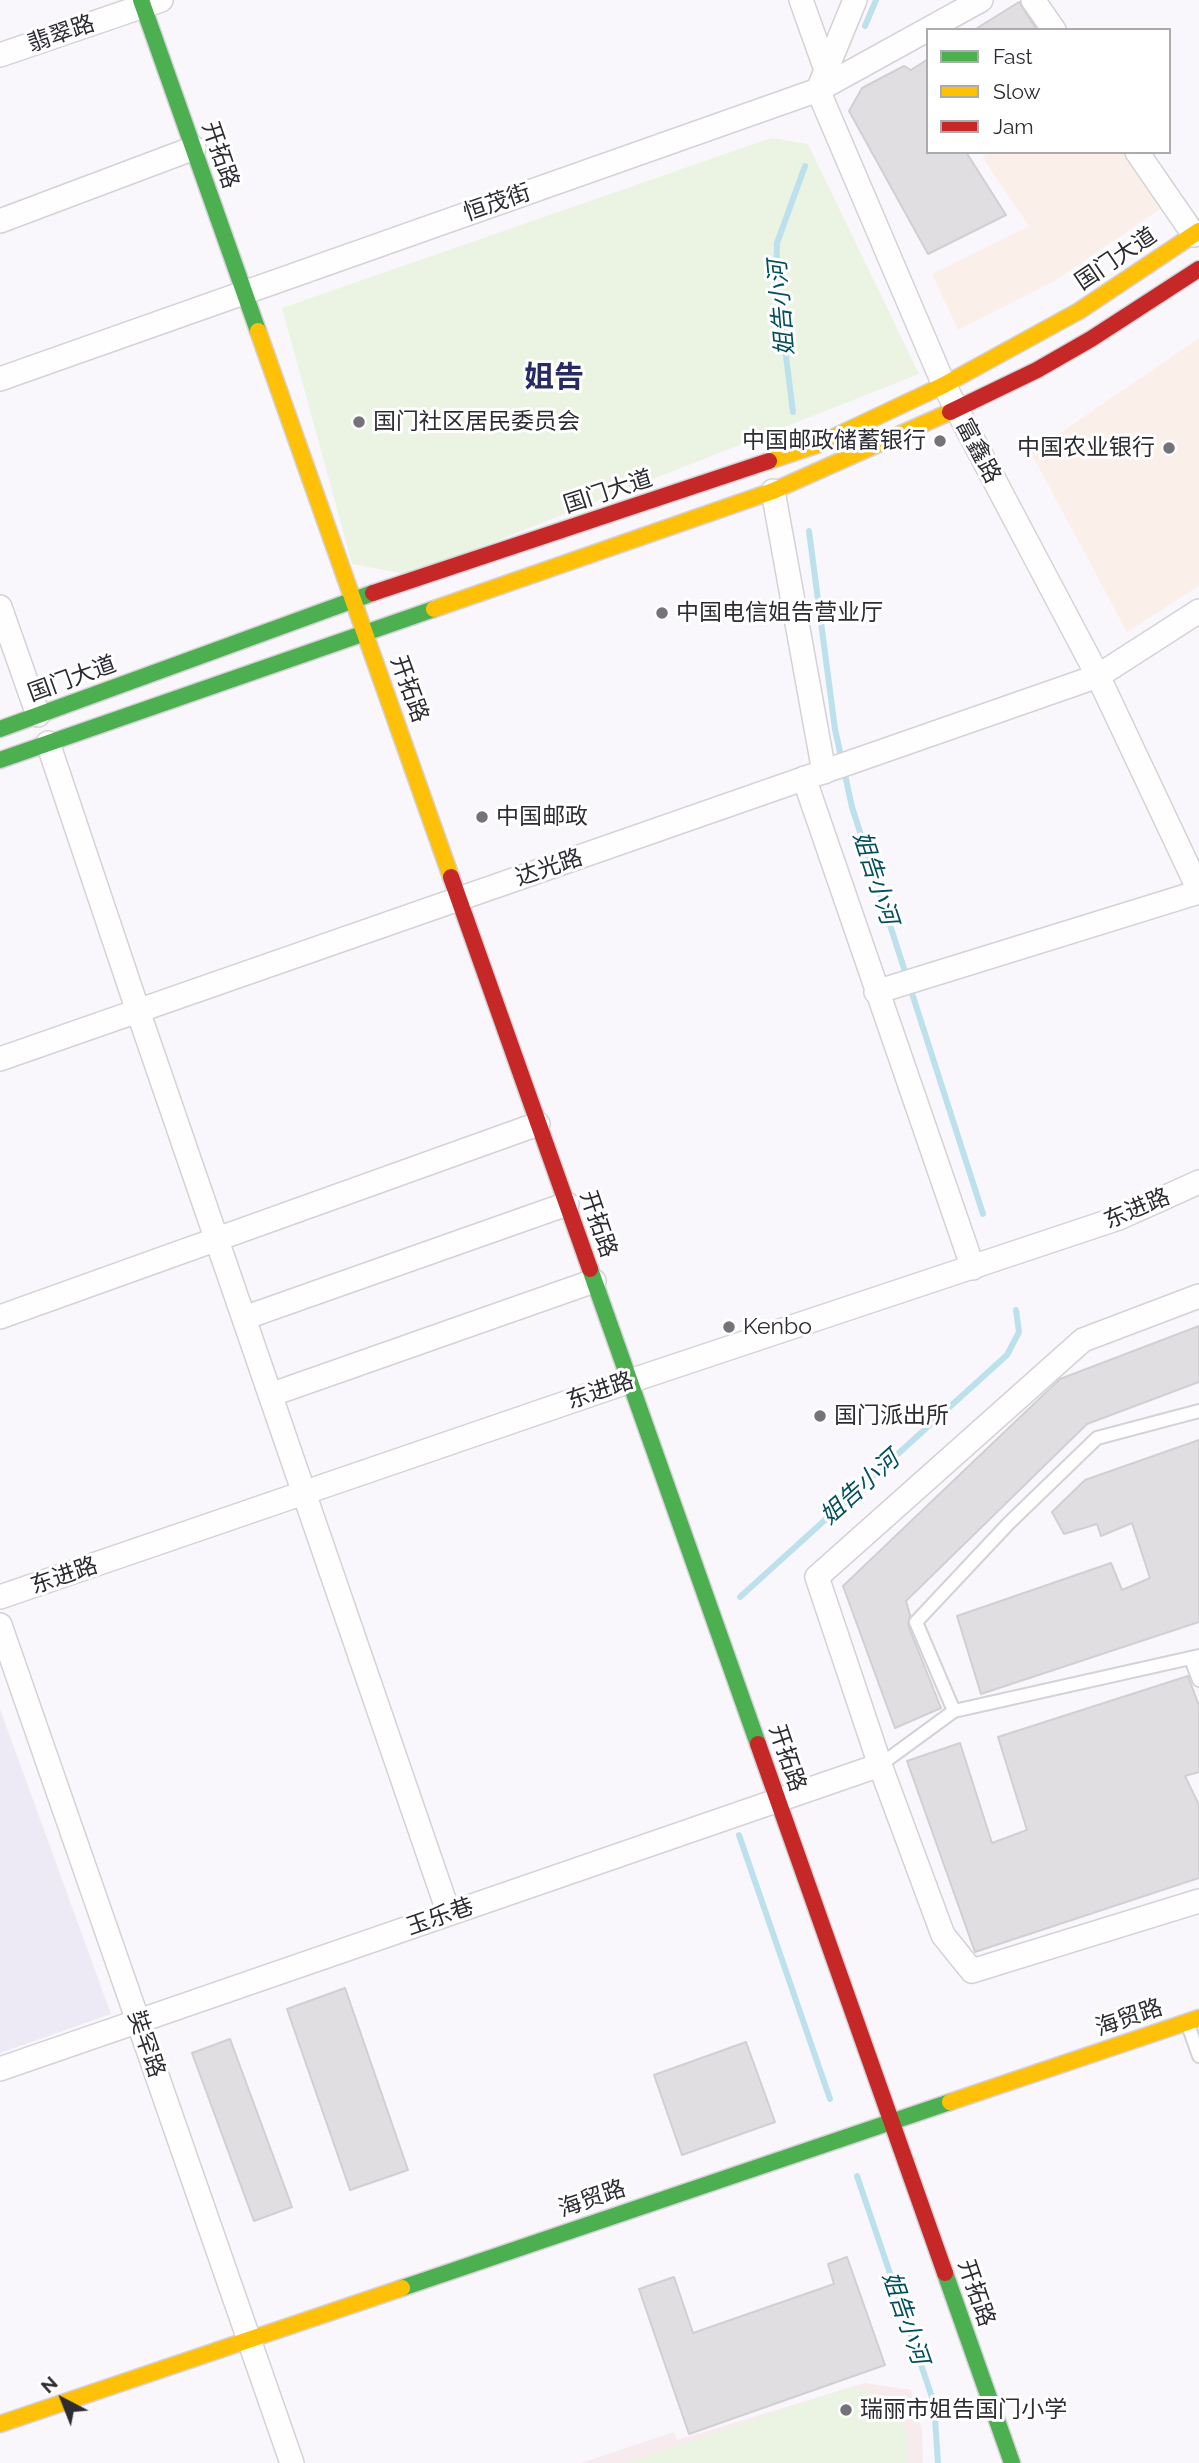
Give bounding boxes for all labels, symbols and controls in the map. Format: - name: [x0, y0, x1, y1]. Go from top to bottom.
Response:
- street label: 翡翠路: [24, 10, 98, 58]
- legend: [926, 28, 1171, 154]
- text: Fast: [993, 44, 1033, 69]
- text: Slow: [993, 79, 1041, 104]
- text: Jam: [993, 114, 1034, 139]
- street label: 开拓路: [196, 118, 244, 192]
- street label: 恒茂街: [460, 179, 534, 227]
- street label: 国门大道: [1070, 222, 1162, 296]
- water label: 姐告小河: [763, 259, 801, 357]
- district label: 姐告: [524, 360, 584, 396]
- place label: 国门社区居民委员会: [373, 408, 580, 436]
- marker: 国门社区居民委员会: [351, 414, 367, 430]
- street label: 富鑫路: [950, 414, 1006, 488]
- place label: 中国邮政储蓄银行: [742, 427, 926, 455]
- marker: 中国邮政储蓄银行: [932, 433, 948, 449]
- place label: 中国农业银行: [1017, 434, 1155, 462]
- marker: 中国农业银行: [1161, 440, 1177, 456]
- street label: 国门大道: [560, 465, 656, 519]
- place label: 中国电信姐告营业厅: [676, 599, 883, 627]
- marker: 中国电信姐告营业厅: [654, 605, 670, 621]
- street label: 国门大道: [24, 650, 120, 708]
- street label: 开拓路: [384, 652, 434, 726]
- place label: 中国邮政: [496, 803, 588, 831]
- marker: 中国邮政: [474, 809, 490, 825]
- water label: 姐告小河: [846, 828, 904, 928]
- street label: 达光路: [512, 844, 586, 892]
- street label: 东进路: [1100, 1183, 1174, 1235]
- street label: 开拓路: [574, 1187, 622, 1261]
- place label: Kenbo: [743, 1313, 812, 1341]
- marker: Kenbo: [721, 1319, 737, 1335]
- street label: 东进路: [563, 1367, 637, 1415]
- place label: 国门派出所: [834, 1402, 949, 1430]
- marker: 国门派出所: [812, 1408, 828, 1424]
- water label: 姐告小河: [815, 1445, 905, 1531]
- street label: 东进路: [27, 1552, 101, 1600]
- street label: 开拓路: [763, 1721, 811, 1795]
- street label: 玉乐巷: [403, 1893, 477, 1941]
- street label: 海贸路: [1092, 1994, 1166, 2042]
- street label: 奘罕路: [122, 2007, 170, 2081]
- street label: 海贸路: [555, 2175, 629, 2223]
- street label: 开拓路: [952, 2256, 1000, 2330]
- water label: 姐告小河: [876, 2268, 934, 2368]
- north arrow: [28, 2365, 98, 2435]
- text: N: [36, 2371, 62, 2397]
- place label: 瑞丽市姐告国门小学: [860, 2396, 1067, 2424]
- marker: 瑞丽市姐告国门小学: [838, 2402, 854, 2418]

